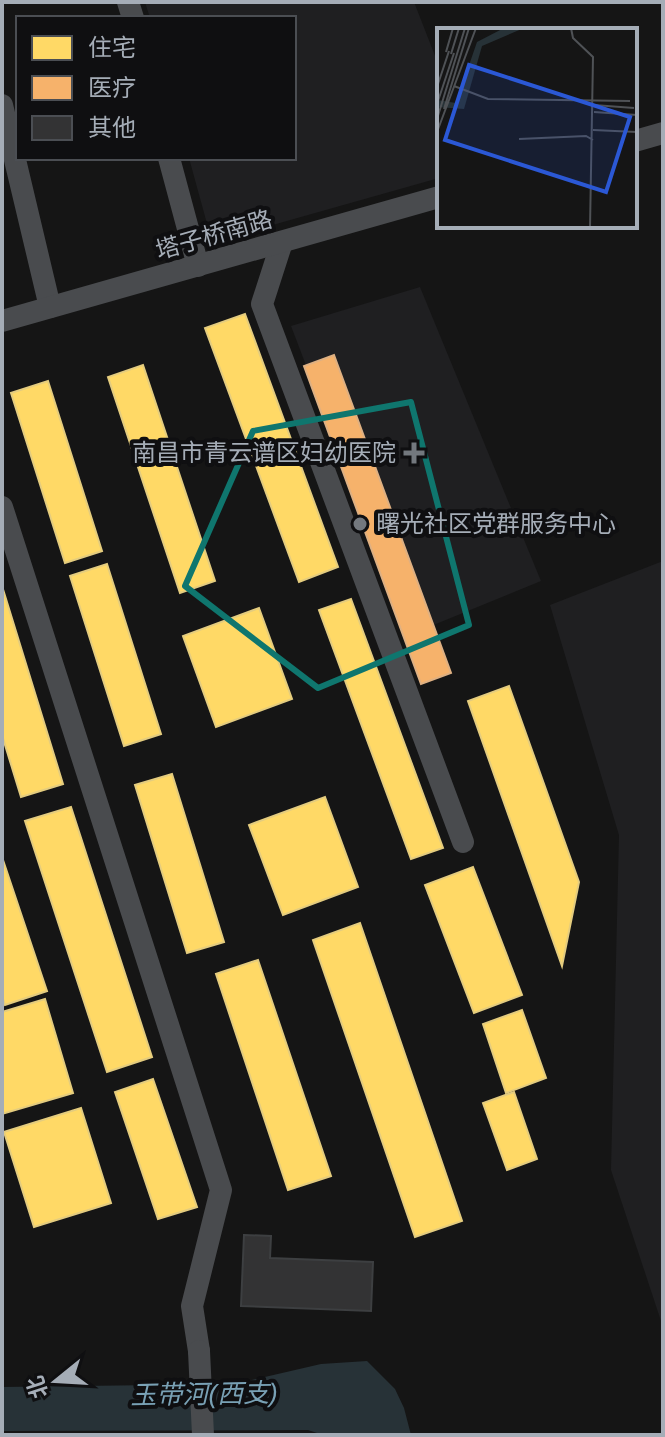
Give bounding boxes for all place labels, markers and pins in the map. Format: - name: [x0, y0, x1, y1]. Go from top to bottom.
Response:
- place label: 南昌市青云谱区妇幼医院: [132, 439, 396, 466]
- marker: 南昌市青云谱区妇幼医院: [403, 442, 425, 464]
- place label: 曙光社区党群服务中心: [376, 510, 616, 537]
- marker: 曙光社区党群服务中心: [351, 515, 369, 533]

